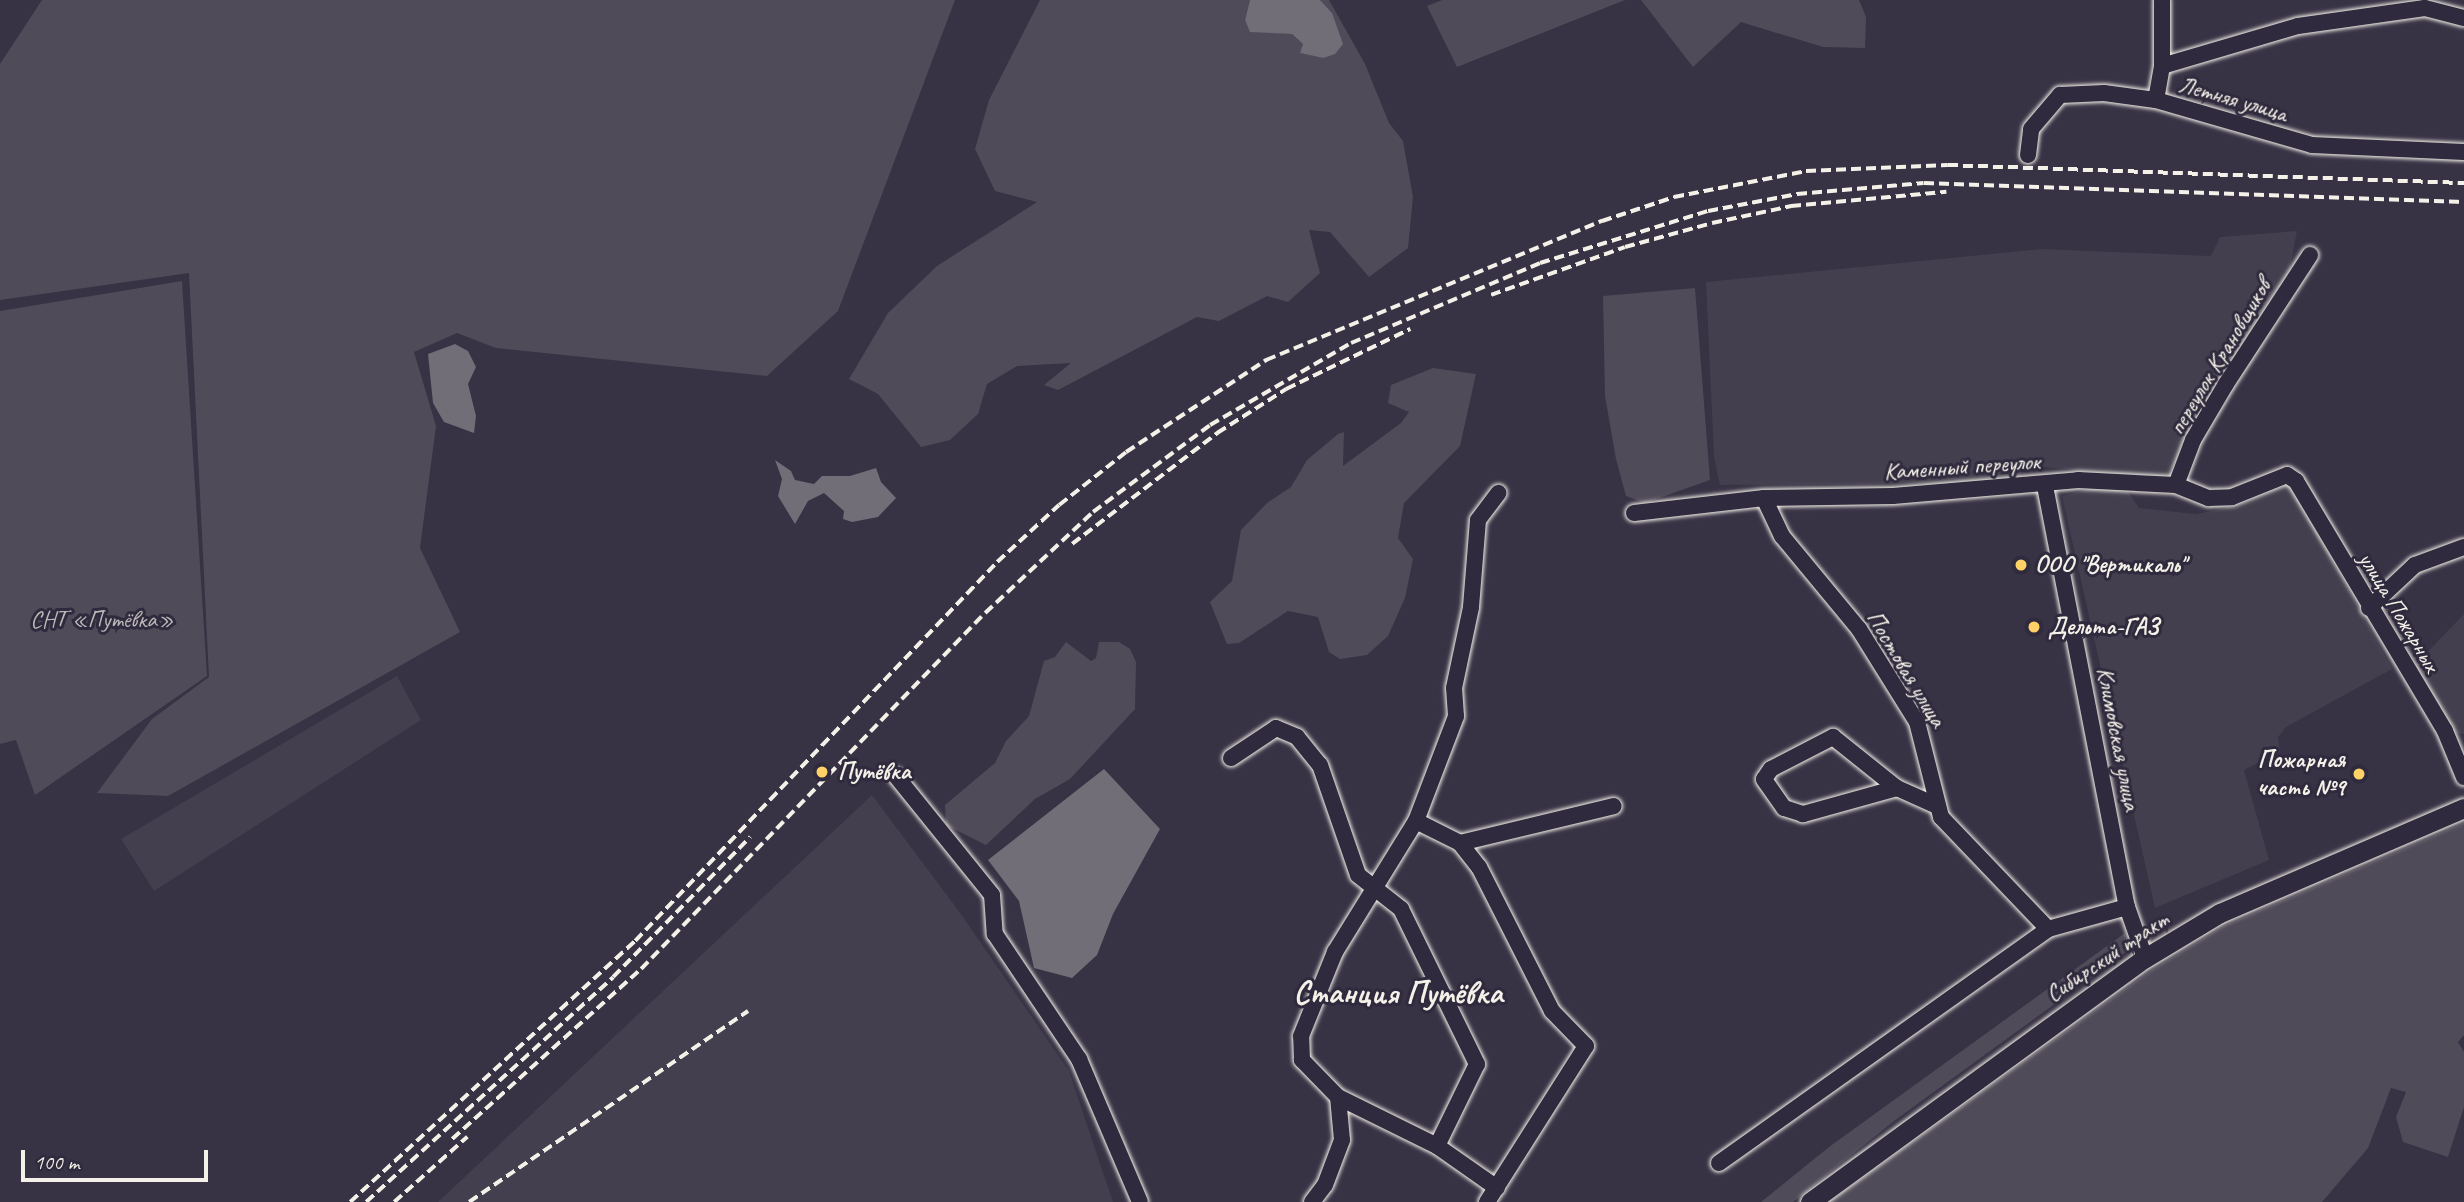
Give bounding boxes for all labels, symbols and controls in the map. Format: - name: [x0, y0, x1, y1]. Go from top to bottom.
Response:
- street label: Летняя улица: [2176, 70, 2290, 128]
- street label: переулок Крановщиков: [2163, 275, 2277, 439]
- street label: Каменный переулок: [1883, 447, 2041, 487]
- street label: улица Пожарных: [2351, 546, 2447, 678]
- place label: ООО "Вертикаль": [2035, 551, 2185, 579]
- marker: ООО "Вертикаль": [2013, 557, 2029, 573]
- street label: Постовая улица: [1860, 605, 1952, 733]
- park label: СНТ «Путёвка»: [30, 606, 174, 634]
- place label: Дельта-ГАЗ: [2048, 613, 2159, 641]
- marker: Дельта-ГАЗ: [2026, 619, 2042, 635]
- street label: Климовская улица: [2090, 664, 2146, 814]
- place label: Пожарная часть №9: [2258, 746, 2345, 802]
- place label: Путёвка: [838, 758, 910, 786]
- marker: Путёвка: [812, 762, 832, 782]
- marker: Пожарная часть №9: [2351, 766, 2367, 782]
- street label: Сибирский тракт: [2040, 905, 2174, 1009]
- district label: Станция Путёвка: [1294, 974, 1502, 1012]
- scale bar: [24, 1136, 212, 1180]
- text: 100 m: [34, 1149, 79, 1175]

